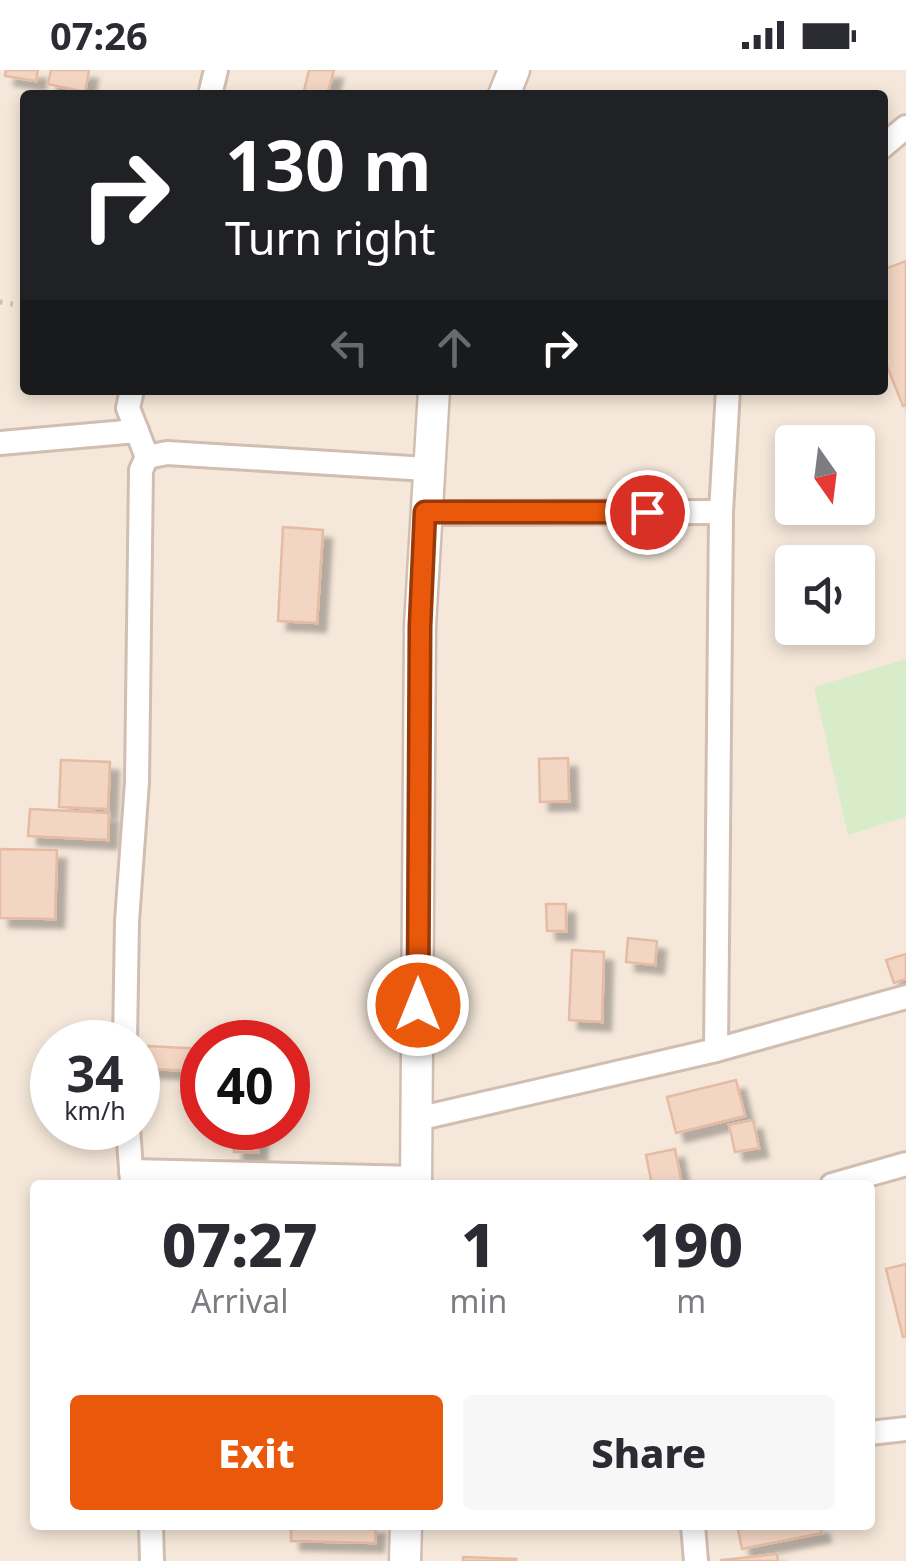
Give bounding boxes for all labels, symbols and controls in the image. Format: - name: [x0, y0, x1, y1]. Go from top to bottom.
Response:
- text: 07:26: [50, 9, 148, 61]
- text: 130 m: [225, 116, 432, 212]
- icon: right: [60, 130, 190, 260]
- text: Turn right: [225, 207, 436, 268]
- icon: left: [322, 320, 377, 375]
- icon: ahead: [427, 320, 482, 375]
- icon: right: [532, 320, 587, 375]
- north arrow: [775, 425, 875, 525]
- map controls: [775, 425, 875, 645]
- pin: [605, 470, 690, 555]
- icon: arrive: [620, 485, 675, 540]
- button: sound: [775, 545, 875, 645]
- position arrow: [366, 953, 470, 1057]
- speed limit sign: 40: [180, 1020, 310, 1150]
- text: 34: [66, 1039, 124, 1107]
- text: km/h: [64, 1093, 126, 1127]
- text: 07:27: [162, 1203, 318, 1285]
- text: 1: [461, 1203, 496, 1285]
- text: 190: [639, 1203, 743, 1285]
- text: Arrival: [191, 1279, 289, 1322]
- text: min: [449, 1279, 507, 1322]
- text: m: [676, 1279, 706, 1322]
- button: Exit: [70, 1395, 443, 1510]
- button: Share: [463, 1395, 835, 1510]

